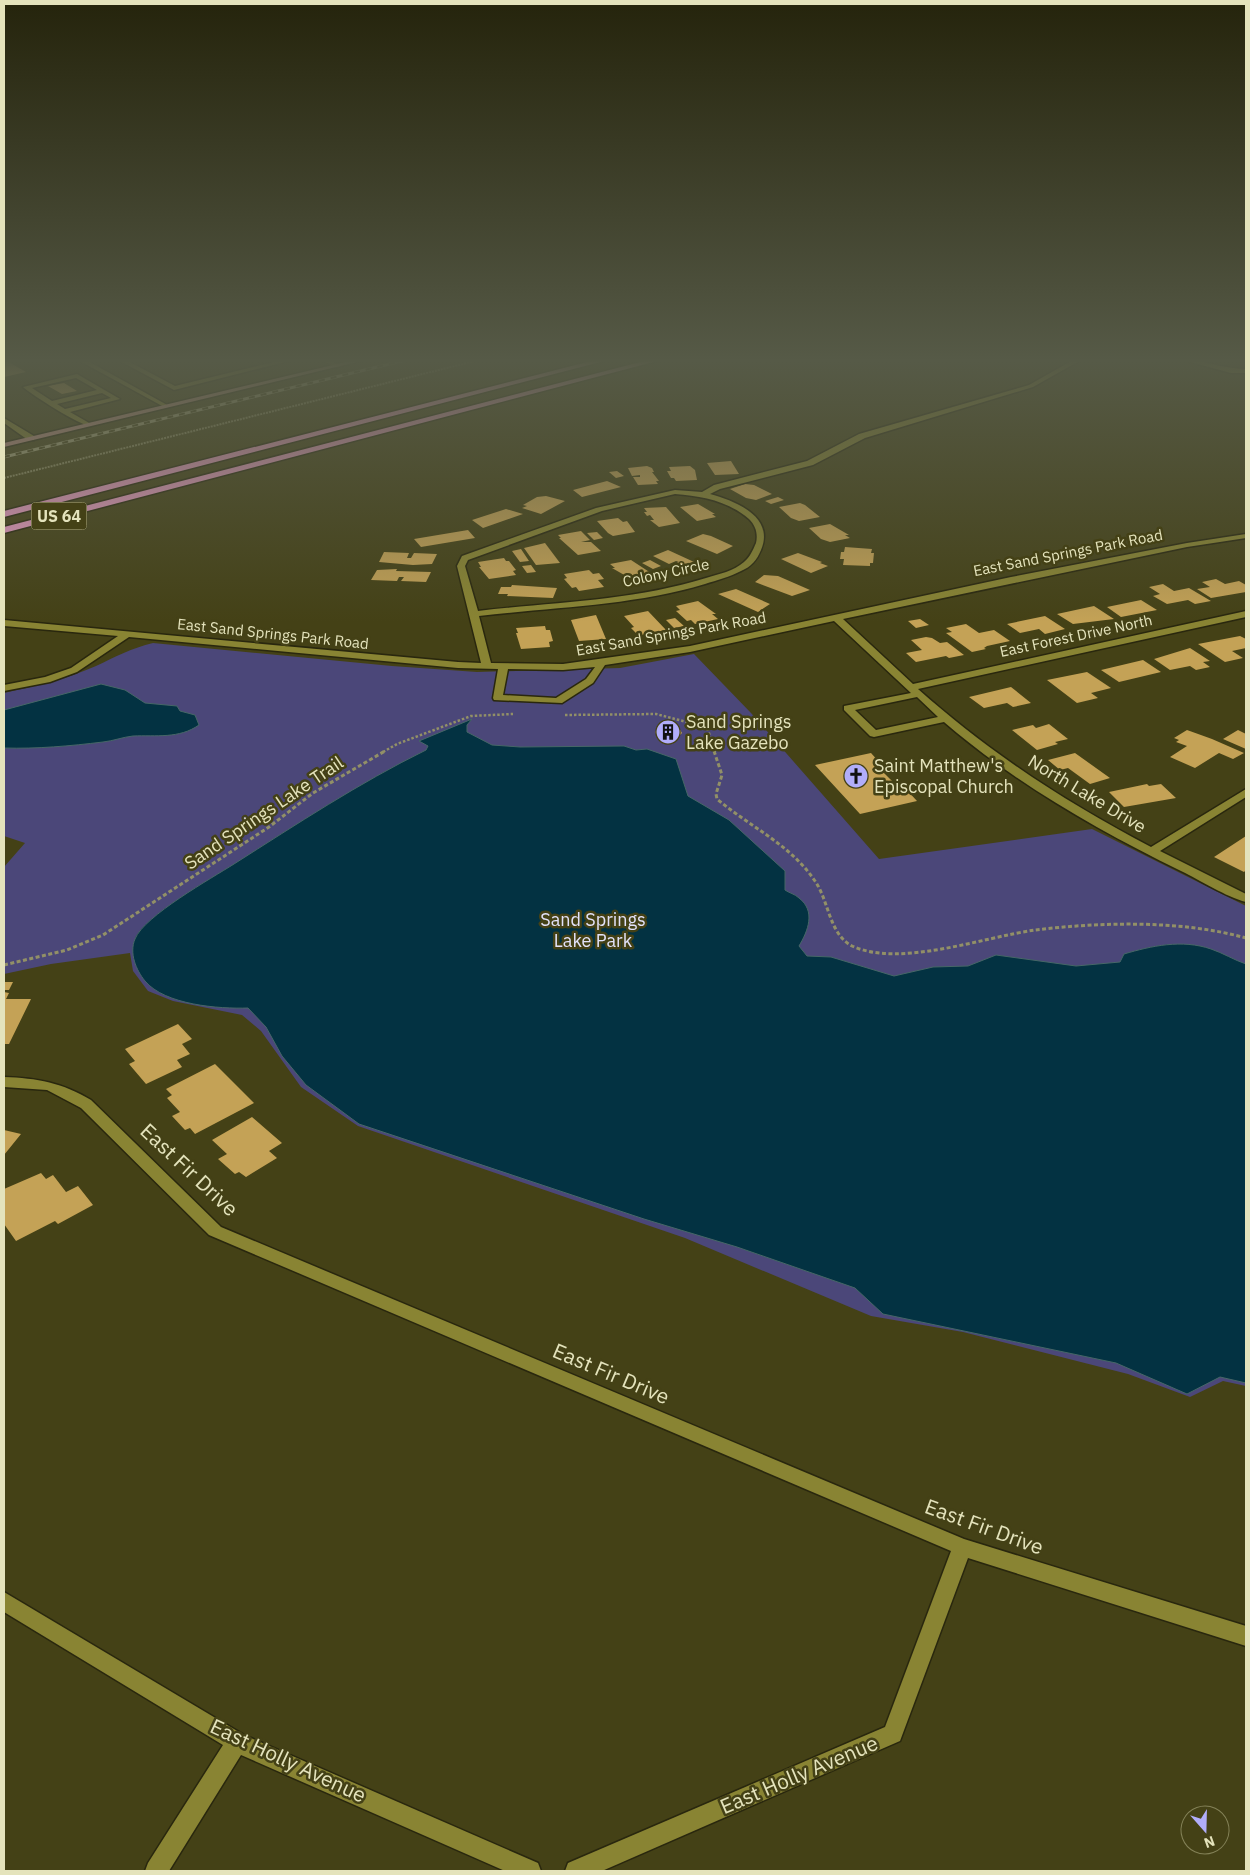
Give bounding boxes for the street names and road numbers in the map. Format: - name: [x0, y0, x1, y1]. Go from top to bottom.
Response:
- road number: US 64: [32, 502, 86, 530]
- street label: East Sand Springs Park Road: [972, 525, 1164, 580]
- street label: Colony Circle: [621, 554, 711, 591]
- street label: East Sand Springs Park Road: [574, 607, 767, 660]
- street label: East Forest Drive North: [998, 610, 1154, 661]
- street label: East Sand Springs Park Road: [176, 614, 370, 653]
- street label: North Lake Drive: [1024, 749, 1151, 838]
- street label: Sand Springs Lake Trail: [180, 751, 348, 874]
- street label: East Fir Drive: [135, 1117, 245, 1222]
- street label: East Fir Drive: [549, 1336, 674, 1410]
- street label: East Fir Drive: [921, 1492, 1048, 1560]
- street label: East Holly Avenue: [206, 1712, 371, 1809]
- street label: East Holly Avenue: [715, 1728, 882, 1820]

